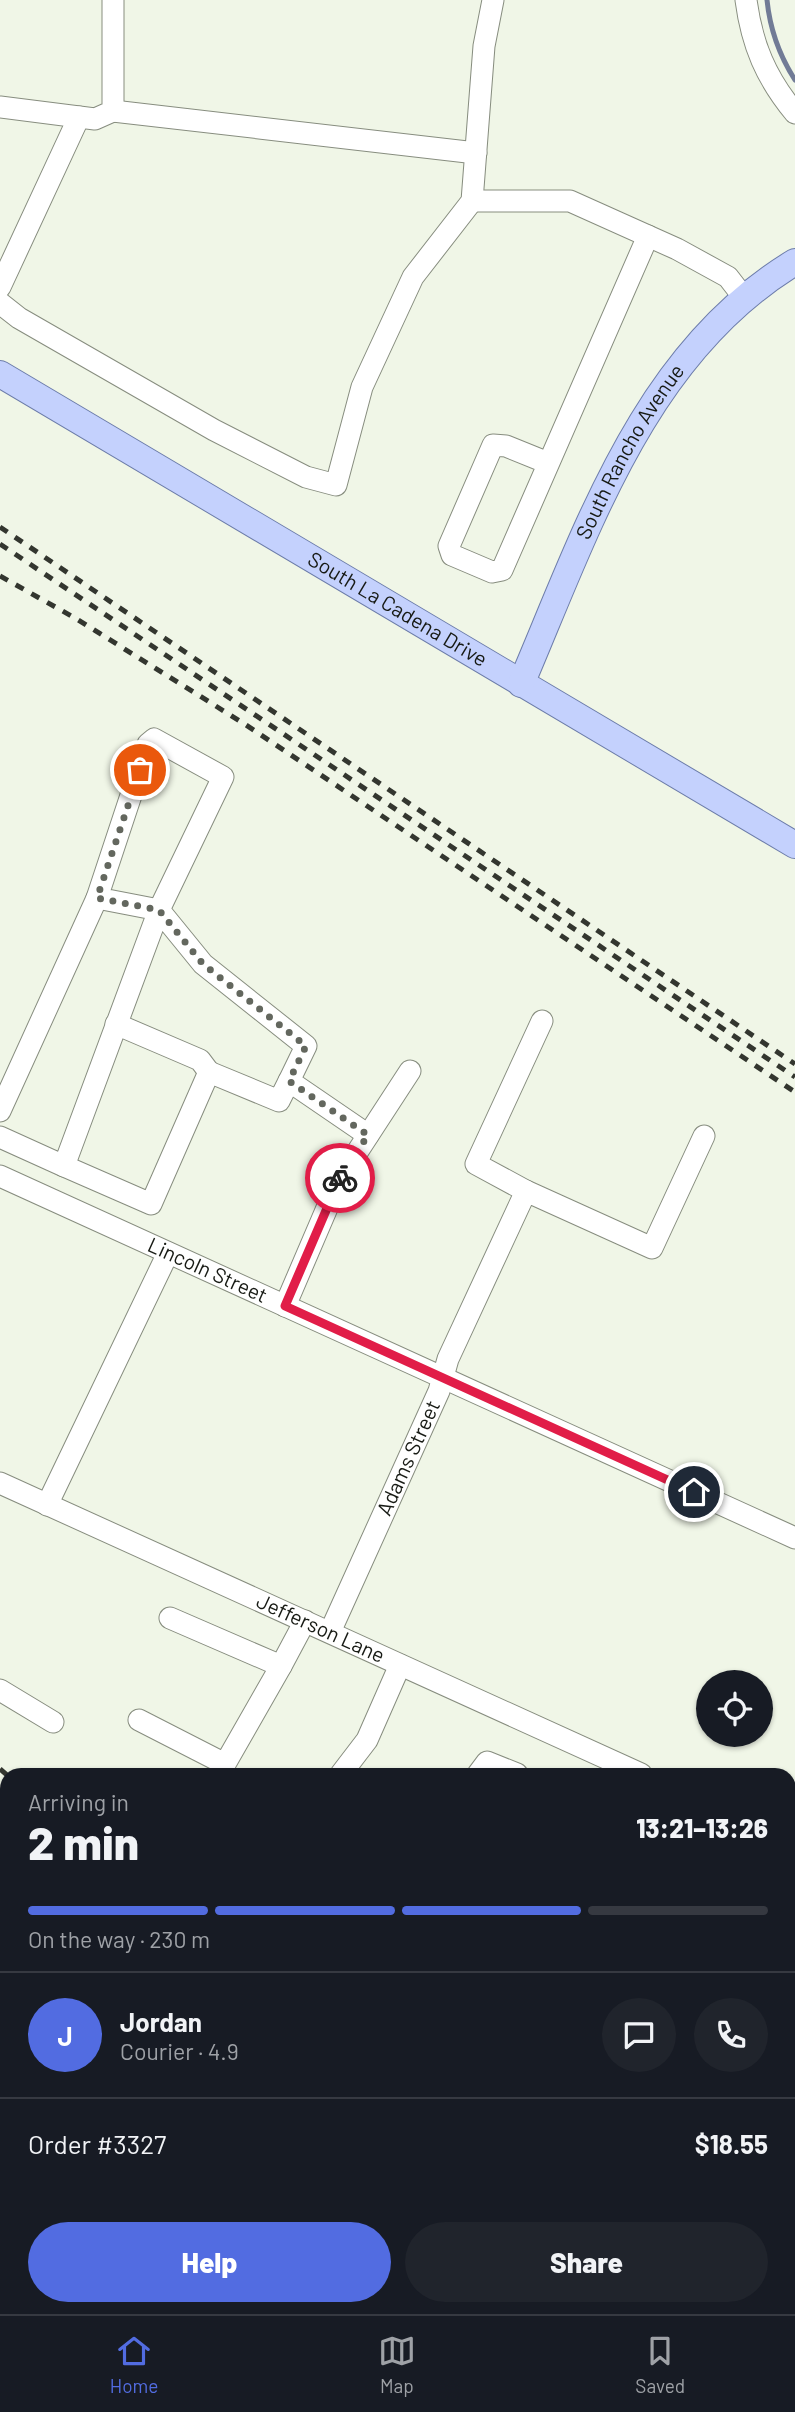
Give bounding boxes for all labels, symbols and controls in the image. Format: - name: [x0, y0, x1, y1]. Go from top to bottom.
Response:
- street label: South Rancho Avenue: [570, 358, 688, 543]
- street label: South La Cadena Drive: [304, 545, 492, 671]
- pin: [110, 740, 170, 800]
- icon: bag: [121, 751, 159, 789]
- courier: [305, 1143, 375, 1213]
- icon: bike: [321, 1159, 359, 1197]
- street label: Lincoln Street: [144, 1231, 272, 1307]
- street label: Adams Street: [370, 1396, 444, 1519]
- pin: [664, 1462, 724, 1522]
- icon: home: [675, 1473, 713, 1511]
- street label: Jefferson Lane: [253, 1587, 389, 1667]
- map controls: [696, 1670, 773, 1747]
- button: locate: [696, 1670, 773, 1747]
- text: Arriving in: [28, 1788, 129, 1816]
- text: 13:21–13:26: [636, 1812, 768, 1843]
- text: 2 min: [28, 1814, 139, 1869]
- text: On the way · 230 m: [28, 1925, 210, 1953]
- button: chat: [602, 1998, 676, 2072]
- button: phone: [694, 1998, 768, 2072]
- text: Jordan: [120, 2006, 202, 2037]
- text: J: [57, 2020, 73, 2051]
- text: Courier · 4.9: [120, 2037, 239, 2065]
- text: Order #3327: [28, 2128, 166, 2159]
- text: $18.55: [695, 2128, 768, 2159]
- button: Help: [28, 2222, 391, 2302]
- button: Share: [405, 2222, 768, 2302]
- tab: Home: [110, 2332, 158, 2397]
- tab: Map: [378, 2332, 416, 2397]
- tab: Saved: [635, 2332, 685, 2397]

